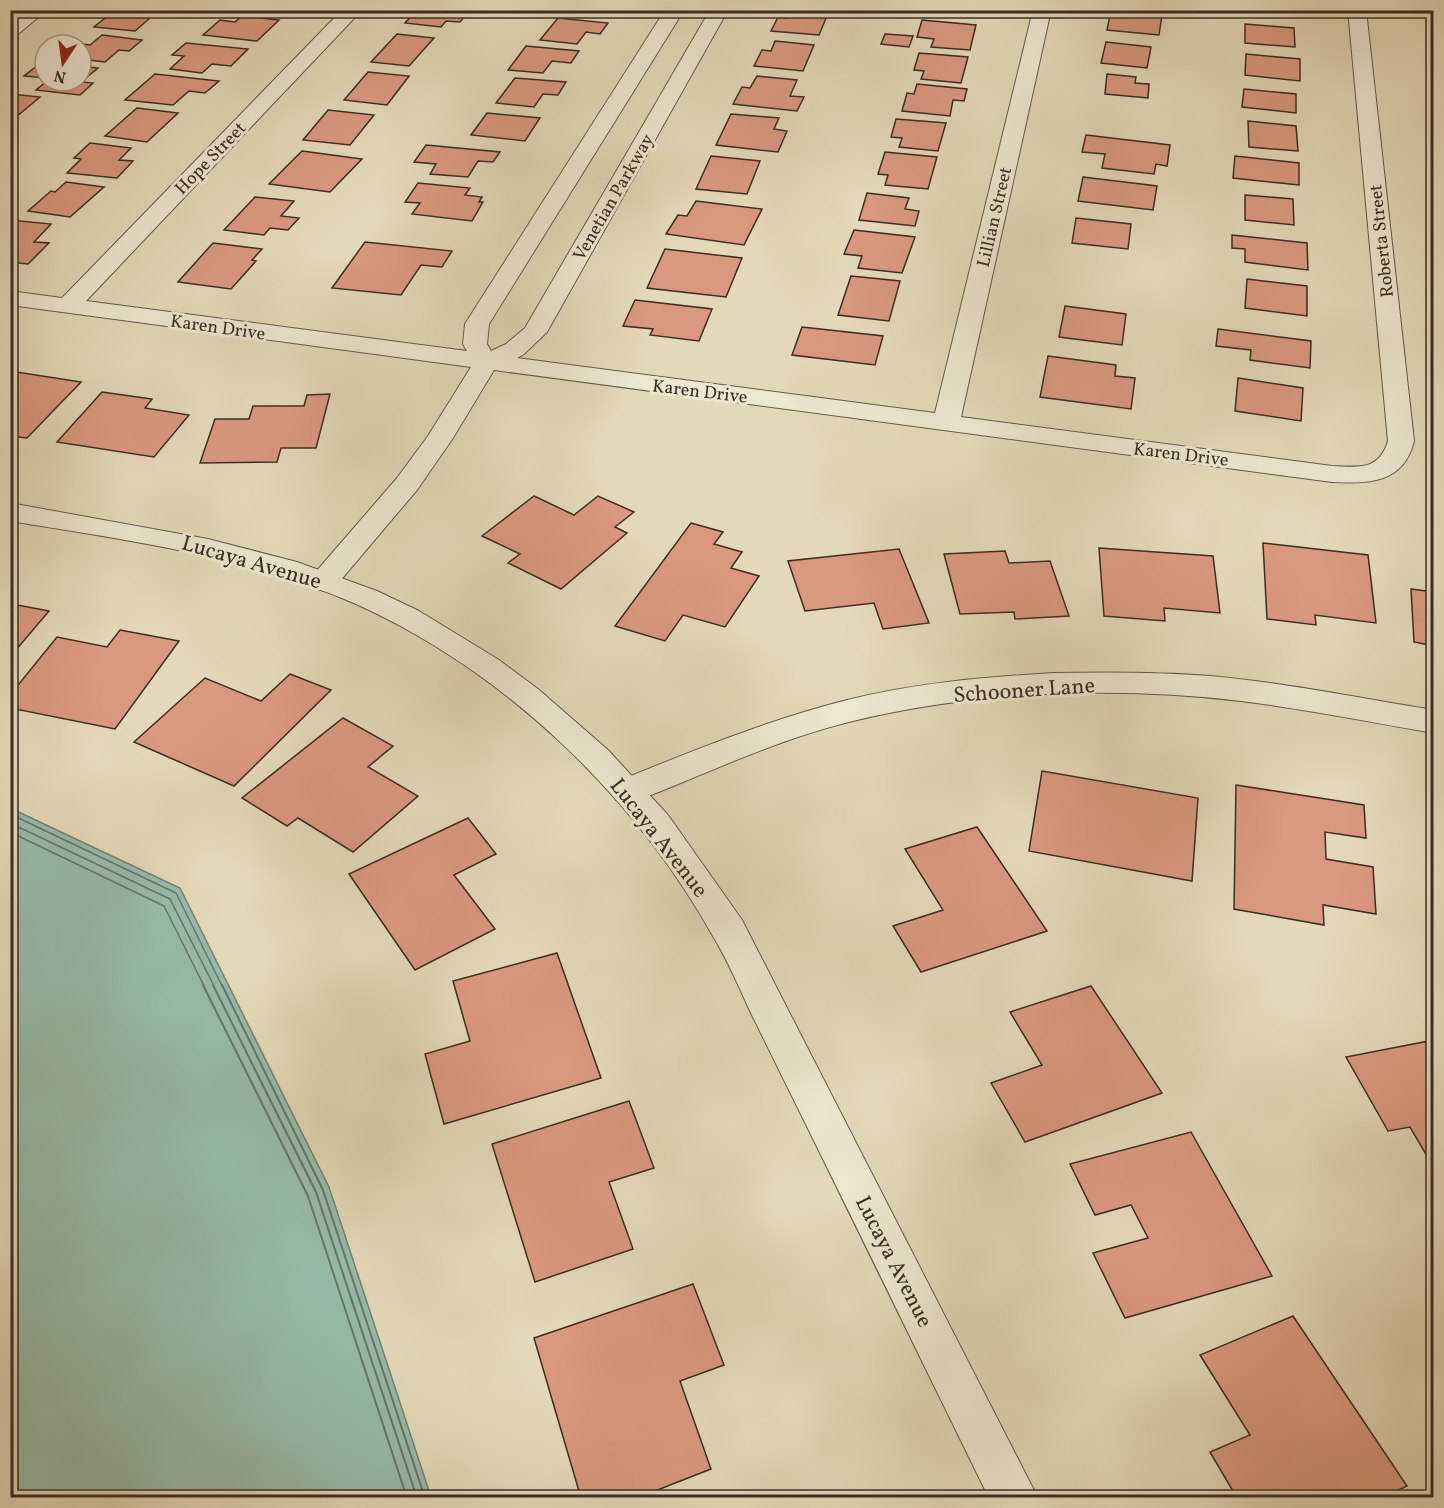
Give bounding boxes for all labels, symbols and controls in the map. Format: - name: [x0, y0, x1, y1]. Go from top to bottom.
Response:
- north arrow: [33, 33, 93, 93]
- text: N: [52, 64, 68, 88]
- street label: Hope Street: [170, 117, 252, 201]
- street label: Venetian Parkway: [568, 130, 661, 266]
- street label: Lillian Street: [972, 165, 1019, 270]
- street label: Roberta Street: [1364, 183, 1401, 299]
- street label: Karen Drive: [169, 309, 267, 348]
- street label: Karen Drive: [651, 374, 749, 411]
- street label: Karen Drive: [1132, 437, 1230, 474]
- street label: Lucaya Avenue: [178, 529, 325, 598]
- street label: Schooner Lane: [952, 671, 1096, 712]
- street label: Lucaya Avenue: [601, 772, 715, 905]
- street label: Lucaya Avenue: [846, 1191, 939, 1333]

